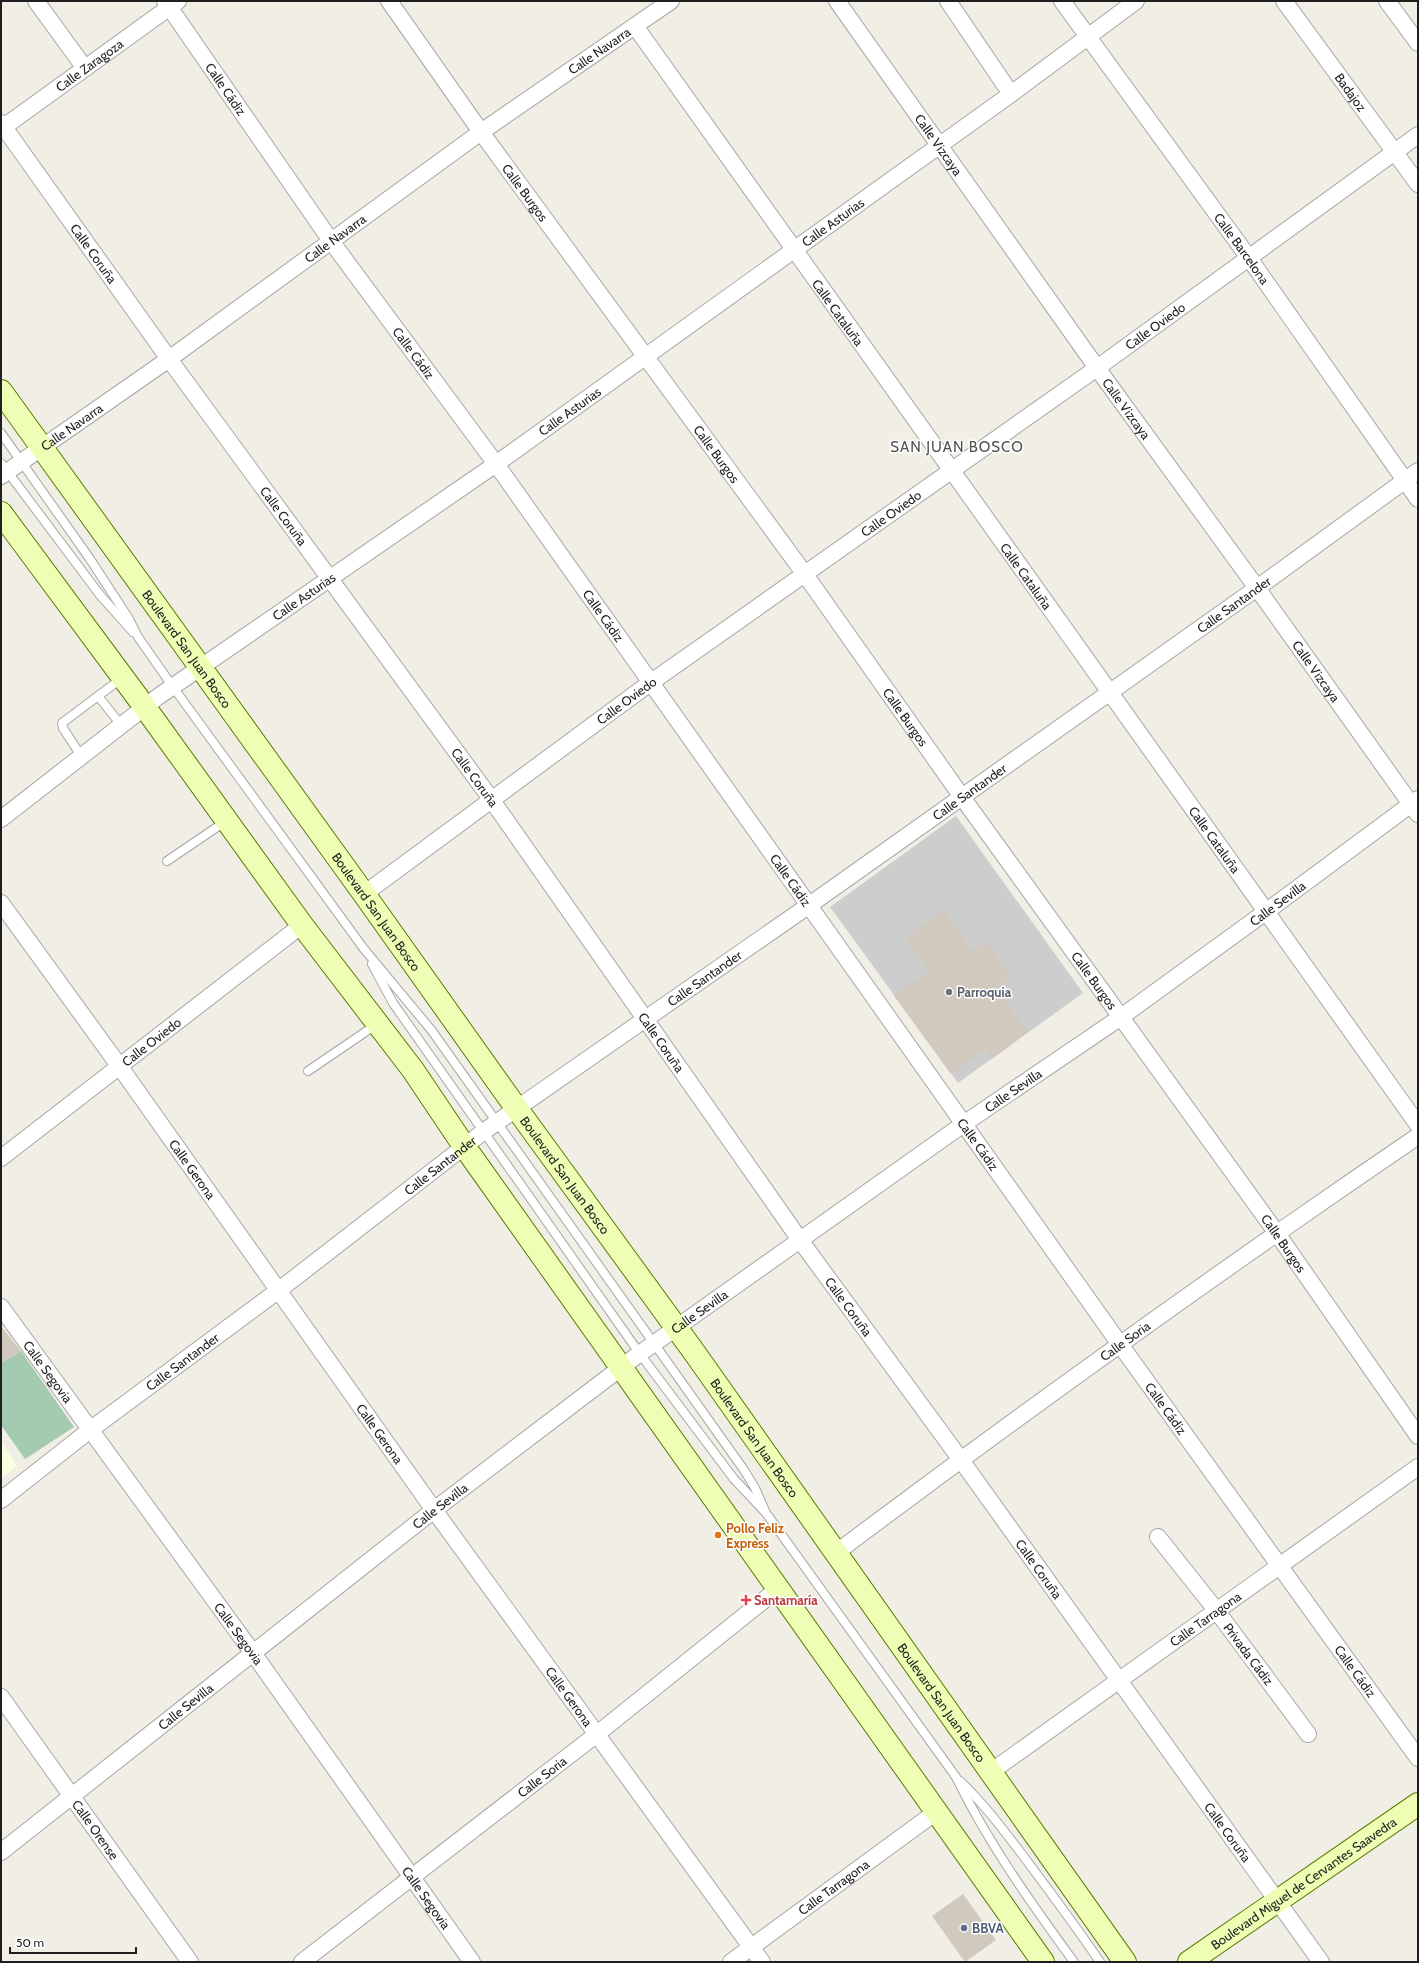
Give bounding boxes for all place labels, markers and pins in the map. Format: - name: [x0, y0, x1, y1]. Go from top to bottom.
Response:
- place label: Parroquia: [957, 984, 1012, 1000]
- marker: Parroquia: [944, 987, 954, 997]
- place label: Pollo Feliz Express: [726, 1520, 784, 1551]
- marker: Pollo Feliz Express: [713, 1530, 723, 1540]
- place label: Santamaría: [754, 1592, 818, 1608]
- marker: Santamaría: [741, 1595, 751, 1605]
- place label: BBVA: [972, 1920, 1005, 1936]
- marker: BBVA: [959, 1923, 969, 1933]

